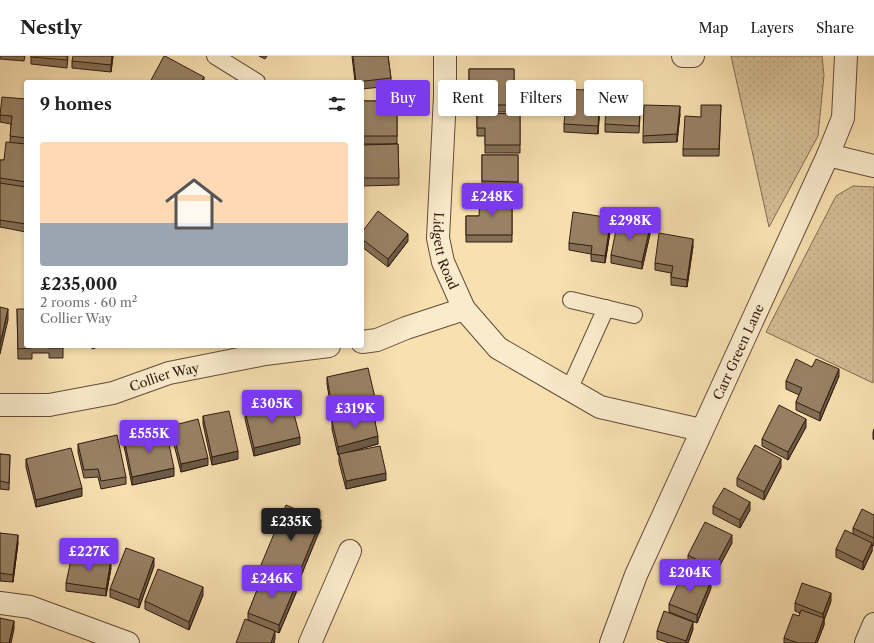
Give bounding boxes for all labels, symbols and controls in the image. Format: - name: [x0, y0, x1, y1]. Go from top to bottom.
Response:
- text: Nestly: [20, 16, 82, 39]
- text: Map: [698, 19, 728, 37]
- text: Layers: [750, 19, 794, 37]
- text: Share: [816, 19, 854, 37]
- chip: Buy: [376, 80, 430, 116]
- chip: Rent: [438, 80, 498, 116]
- chip: Filters: [506, 80, 576, 116]
- chip: New: [584, 80, 643, 116]
- icon: filters: [326, 93, 348, 115]
- text: 9 homes: [40, 94, 112, 114]
- icon: home: [158, 168, 230, 240]
- pin: £248K: [464, 183, 520, 217]
- text: £248K: [471, 188, 513, 204]
- pin: £298K: [602, 207, 658, 241]
- street label: Lidgett Road: [430, 212, 462, 292]
- text: £298K: [609, 212, 651, 228]
- text: £235,000: [40, 274, 117, 294]
- text: 2 rooms · 60 m²: [40, 294, 137, 310]
- street label: Carr Green Lane: [709, 301, 767, 402]
- text: Collier Way: [40, 310, 112, 326]
- street label: Collier Way: [127, 359, 201, 395]
- pin: £305K: [244, 390, 300, 424]
- text: £305K: [251, 395, 293, 411]
- pin: £319K: [327, 395, 383, 429]
- text: £319K: [335, 400, 375, 416]
- pin: £555K: [121, 420, 177, 454]
- text: £555K: [129, 425, 169, 441]
- pin: £235K: [263, 508, 319, 542]
- text: £235K: [270, 513, 312, 529]
- pin: £227K: [61, 538, 117, 572]
- text: £227K: [68, 543, 110, 559]
- pin: £204K: [662, 559, 718, 593]
- text: £204K: [669, 564, 711, 580]
- pin: £246K: [244, 565, 300, 599]
- text: £246K: [251, 570, 293, 586]

